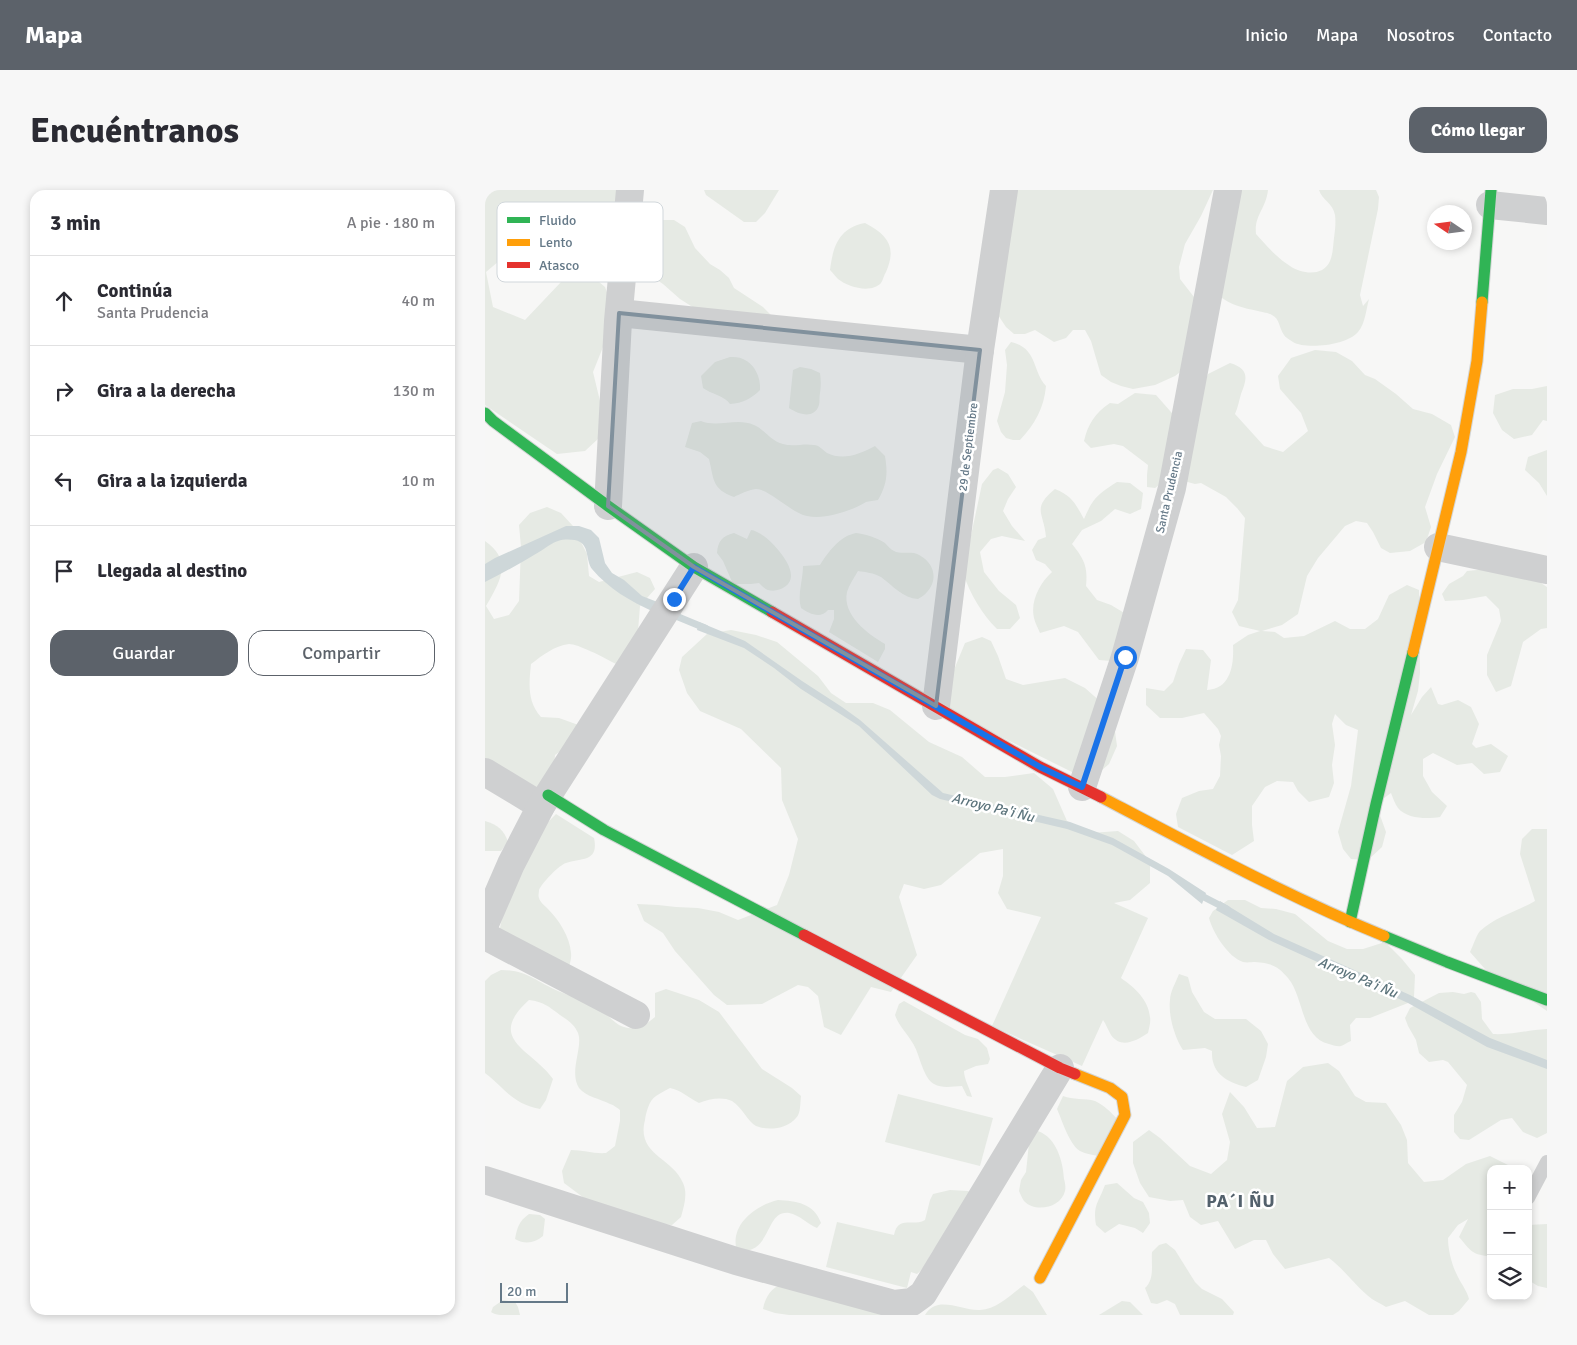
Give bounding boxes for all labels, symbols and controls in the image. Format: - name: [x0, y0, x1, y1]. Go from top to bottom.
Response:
- text: Mapa: [25, 20, 83, 50]
- text: Inicio: [1245, 24, 1288, 46]
- text: Mapa: [1316, 24, 1358, 46]
- text: Nosotros: [1386, 24, 1455, 46]
- text: Contacto: [1483, 24, 1552, 46]
- button: Cómo llegar: [1409, 107, 1547, 153]
- text: Encuéntranos: [30, 109, 239, 152]
- legend: [497, 202, 663, 282]
- north arrow: [1427, 205, 1472, 250]
- text: 3 min: [50, 210, 101, 236]
- text: Fluido: [539, 212, 576, 229]
- text: A pie · 180 m: [347, 213, 435, 233]
- text: Lento: [539, 234, 573, 251]
- text: Atasco: [539, 257, 579, 274]
- text: Continúa: [97, 279, 172, 303]
- icon: ahead: [50, 287, 78, 315]
- text: 40 m: [401, 291, 435, 311]
- text: Santa Prudencia: [97, 303, 209, 323]
- icon: right: [50, 377, 78, 405]
- text: Gira a la derecha: [97, 379, 236, 403]
- text: 130 m: [393, 381, 435, 401]
- street label: 29 de Septiembre: [956, 402, 981, 492]
- street label: Santa Prudencia: [1153, 450, 1186, 535]
- icon: left: [50, 467, 78, 495]
- text: Gira a la izquierda: [97, 469, 247, 493]
- text: 10 m: [401, 471, 435, 491]
- icon: arrive: [50, 557, 78, 585]
- text: Llegada al destino: [97, 559, 247, 583]
- route end: [663, 588, 686, 611]
- button: Guardar: [50, 630, 238, 676]
- button: Compartir: [248, 630, 435, 676]
- route start: [1114, 646, 1137, 669]
- water label: Arroyo Pa'i Ñu: [950, 789, 1037, 826]
- water label: Arroyo Pa'i Ñu: [1316, 953, 1401, 1002]
- map controls: [1487, 1165, 1532, 1300]
- button: +: [1487, 1165, 1532, 1210]
- district label: PA´I ÑU: [1206, 1190, 1276, 1212]
- button: −: [1487, 1210, 1532, 1255]
- button: layers: [1487, 1255, 1532, 1300]
- scale bar: [500, 1280, 567, 1303]
- text: 20 m: [507, 1283, 536, 1300]

